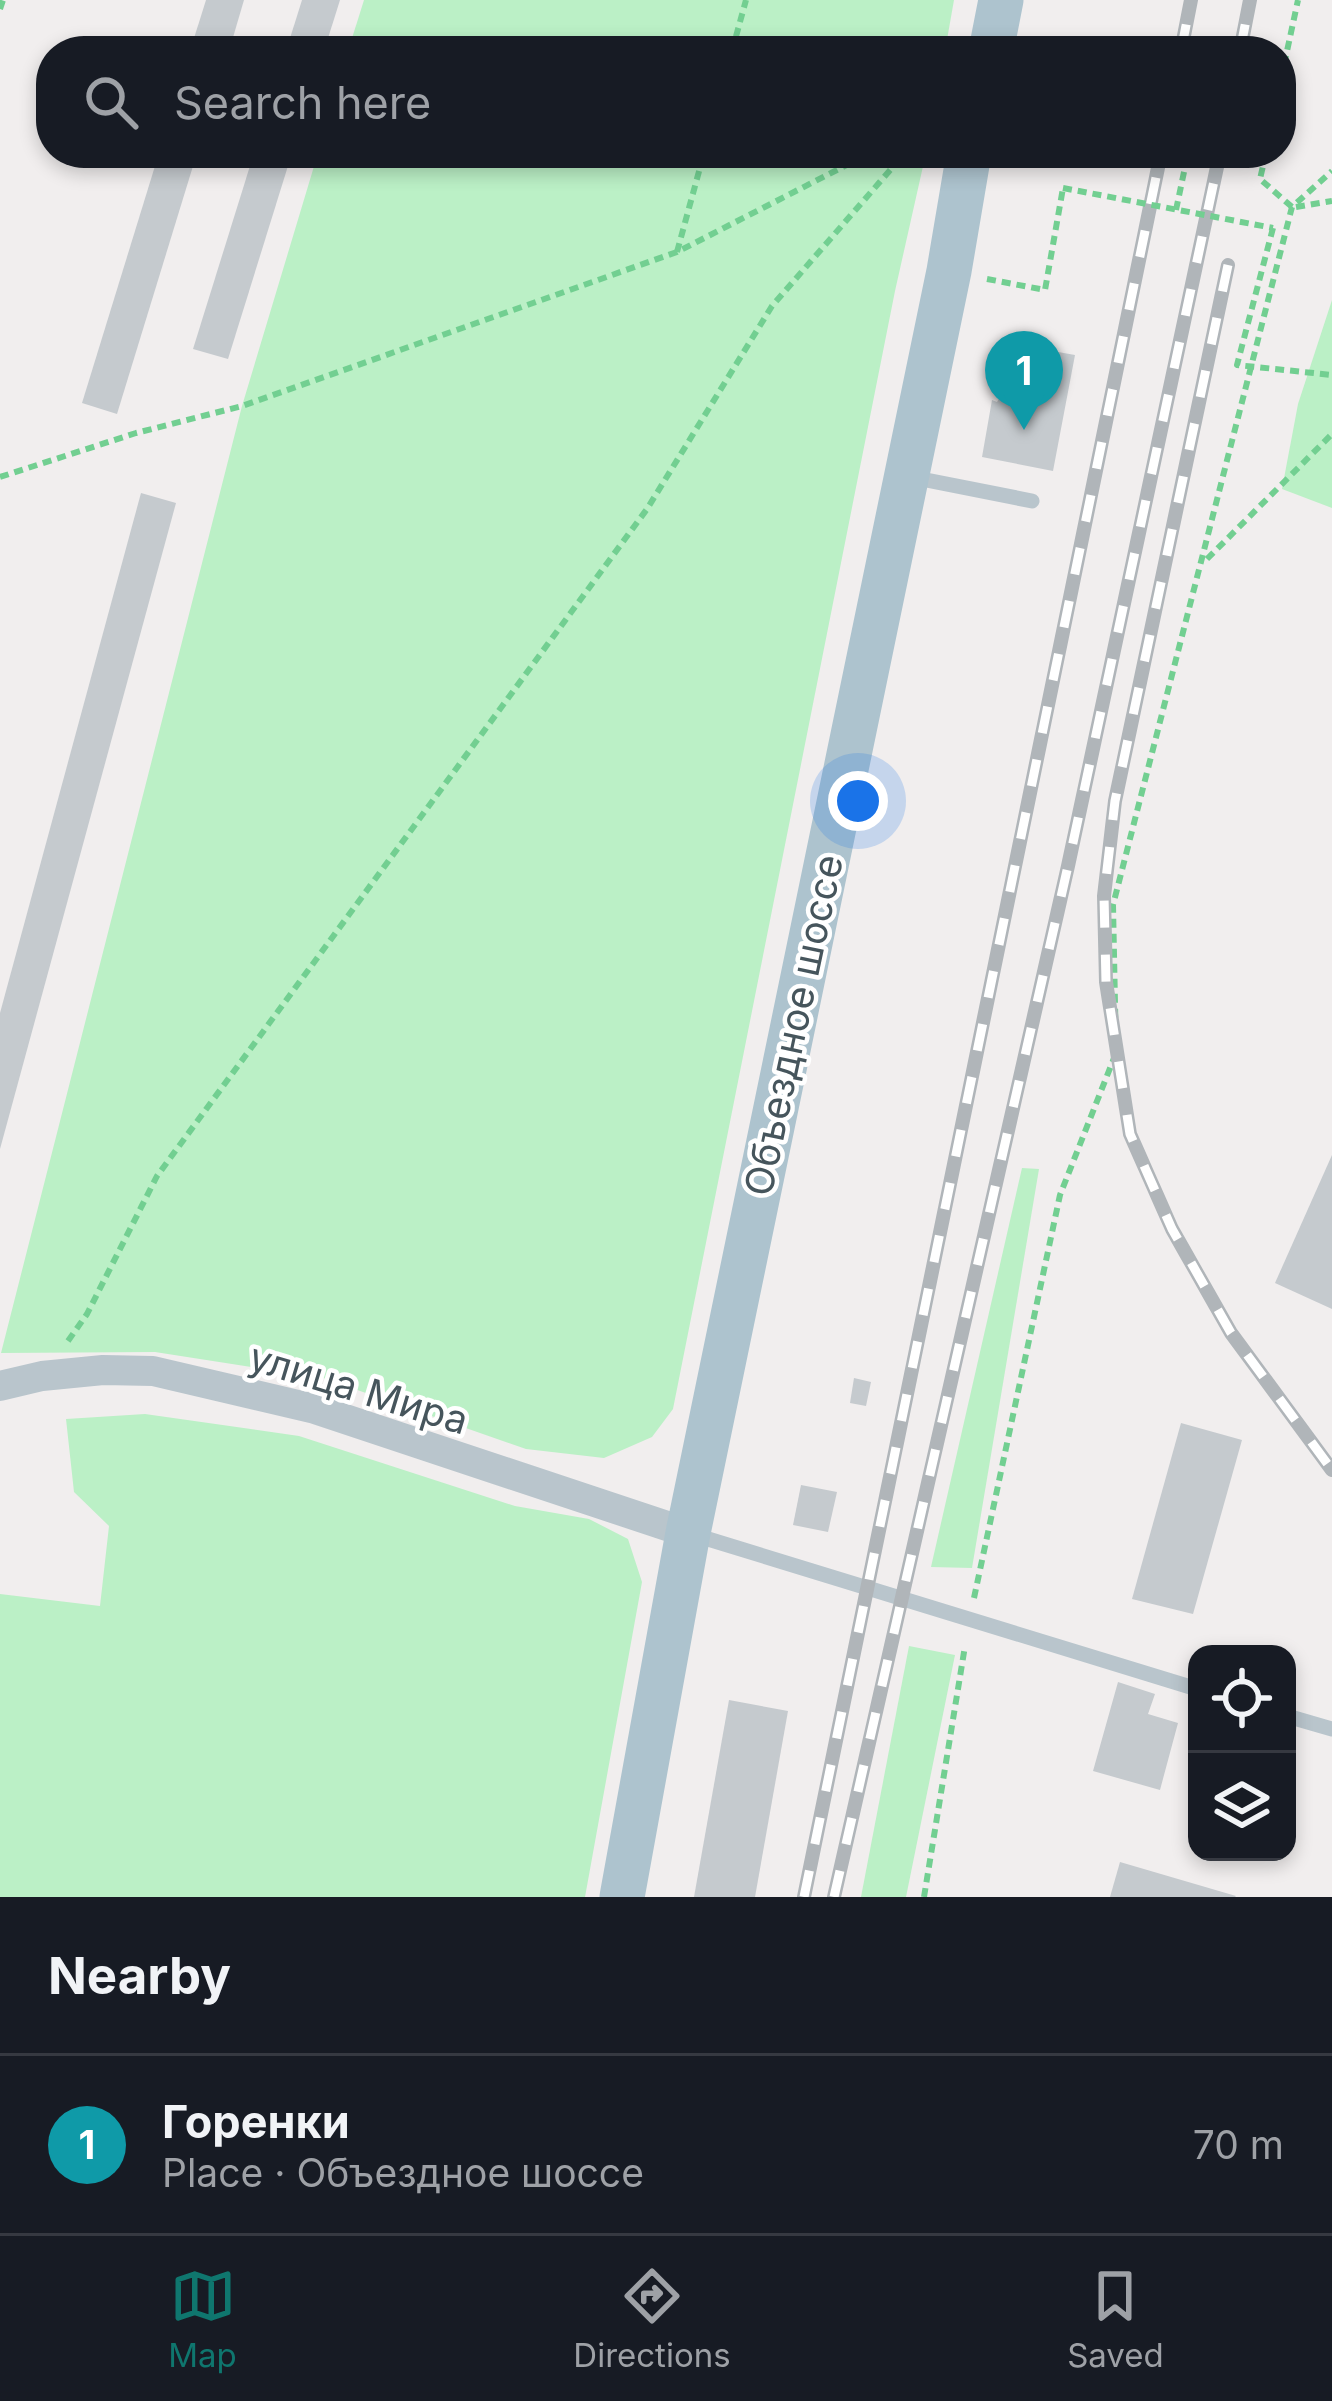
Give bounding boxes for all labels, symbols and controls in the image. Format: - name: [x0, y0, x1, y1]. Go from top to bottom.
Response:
- search box: [36, 36, 1296, 168]
- icon: search: [78, 69, 144, 135]
- text: Search here: [174, 75, 431, 130]
- pin: 1: [985, 331, 1063, 430]
- your location: [828, 771, 888, 831]
- street label: Объездное шоссе: [734, 850, 852, 1200]
- street label: улица Мира: [244, 1332, 474, 1444]
- map controls: [1188, 1645, 1296, 1861]
- button: locate: [1188, 1645, 1296, 1753]
- button: layers: [1188, 1753, 1296, 1861]
- text: Nearby: [48, 1945, 231, 2006]
- text: Горенки: [162, 2094, 350, 2149]
- text: 1: [79, 2121, 95, 2168]
- text: 70 m: [1193, 2121, 1284, 2168]
- text: Place · Объездное шоссе: [162, 2149, 644, 2196]
- tab: Map: [168, 2263, 237, 2375]
- tab: Directions: [573, 2263, 731, 2375]
- tab: Saved: [1067, 2263, 1164, 2375]

